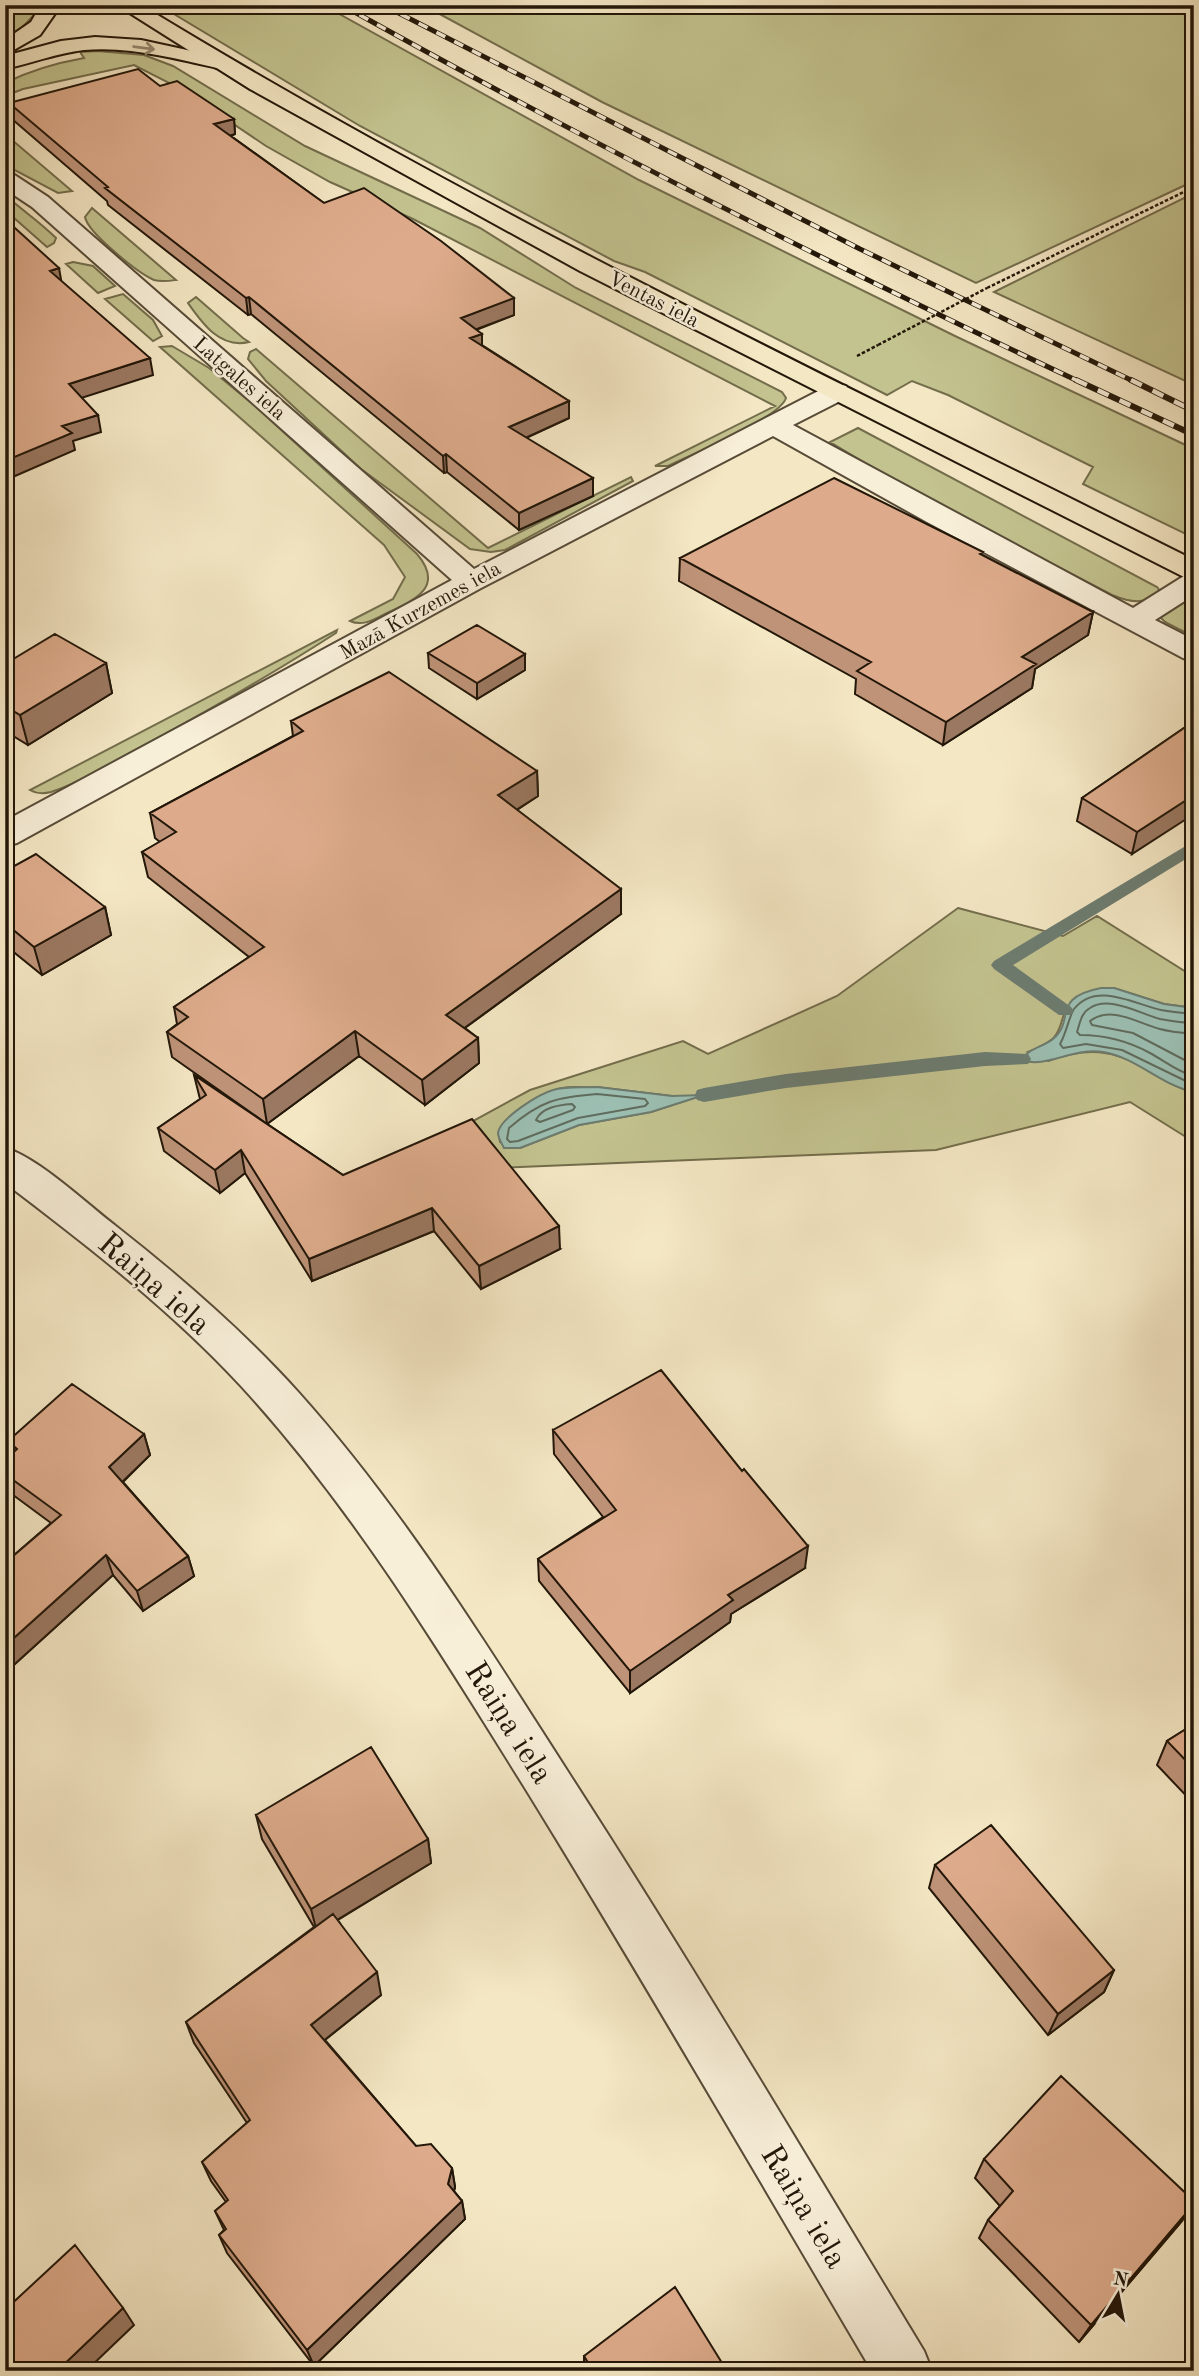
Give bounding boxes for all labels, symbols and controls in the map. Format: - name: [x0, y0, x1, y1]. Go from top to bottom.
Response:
- one-way arrow: [132, 41, 155, 54]
- street label: Ventas iela: [604, 268, 702, 332]
- street label: Latgales iela: [189, 333, 289, 425]
- street label: Mazā Kurzemes iela: [337, 558, 505, 664]
- street label: Raiņa iela: [91, 1228, 215, 1342]
- street label: Raiņa iela: [458, 1657, 557, 1790]
- street label: Raiņa iela: [753, 2140, 852, 2275]
- north arrow: [1084, 2260, 1154, 2330]
- text: N: [1112, 2270, 1130, 2291]

